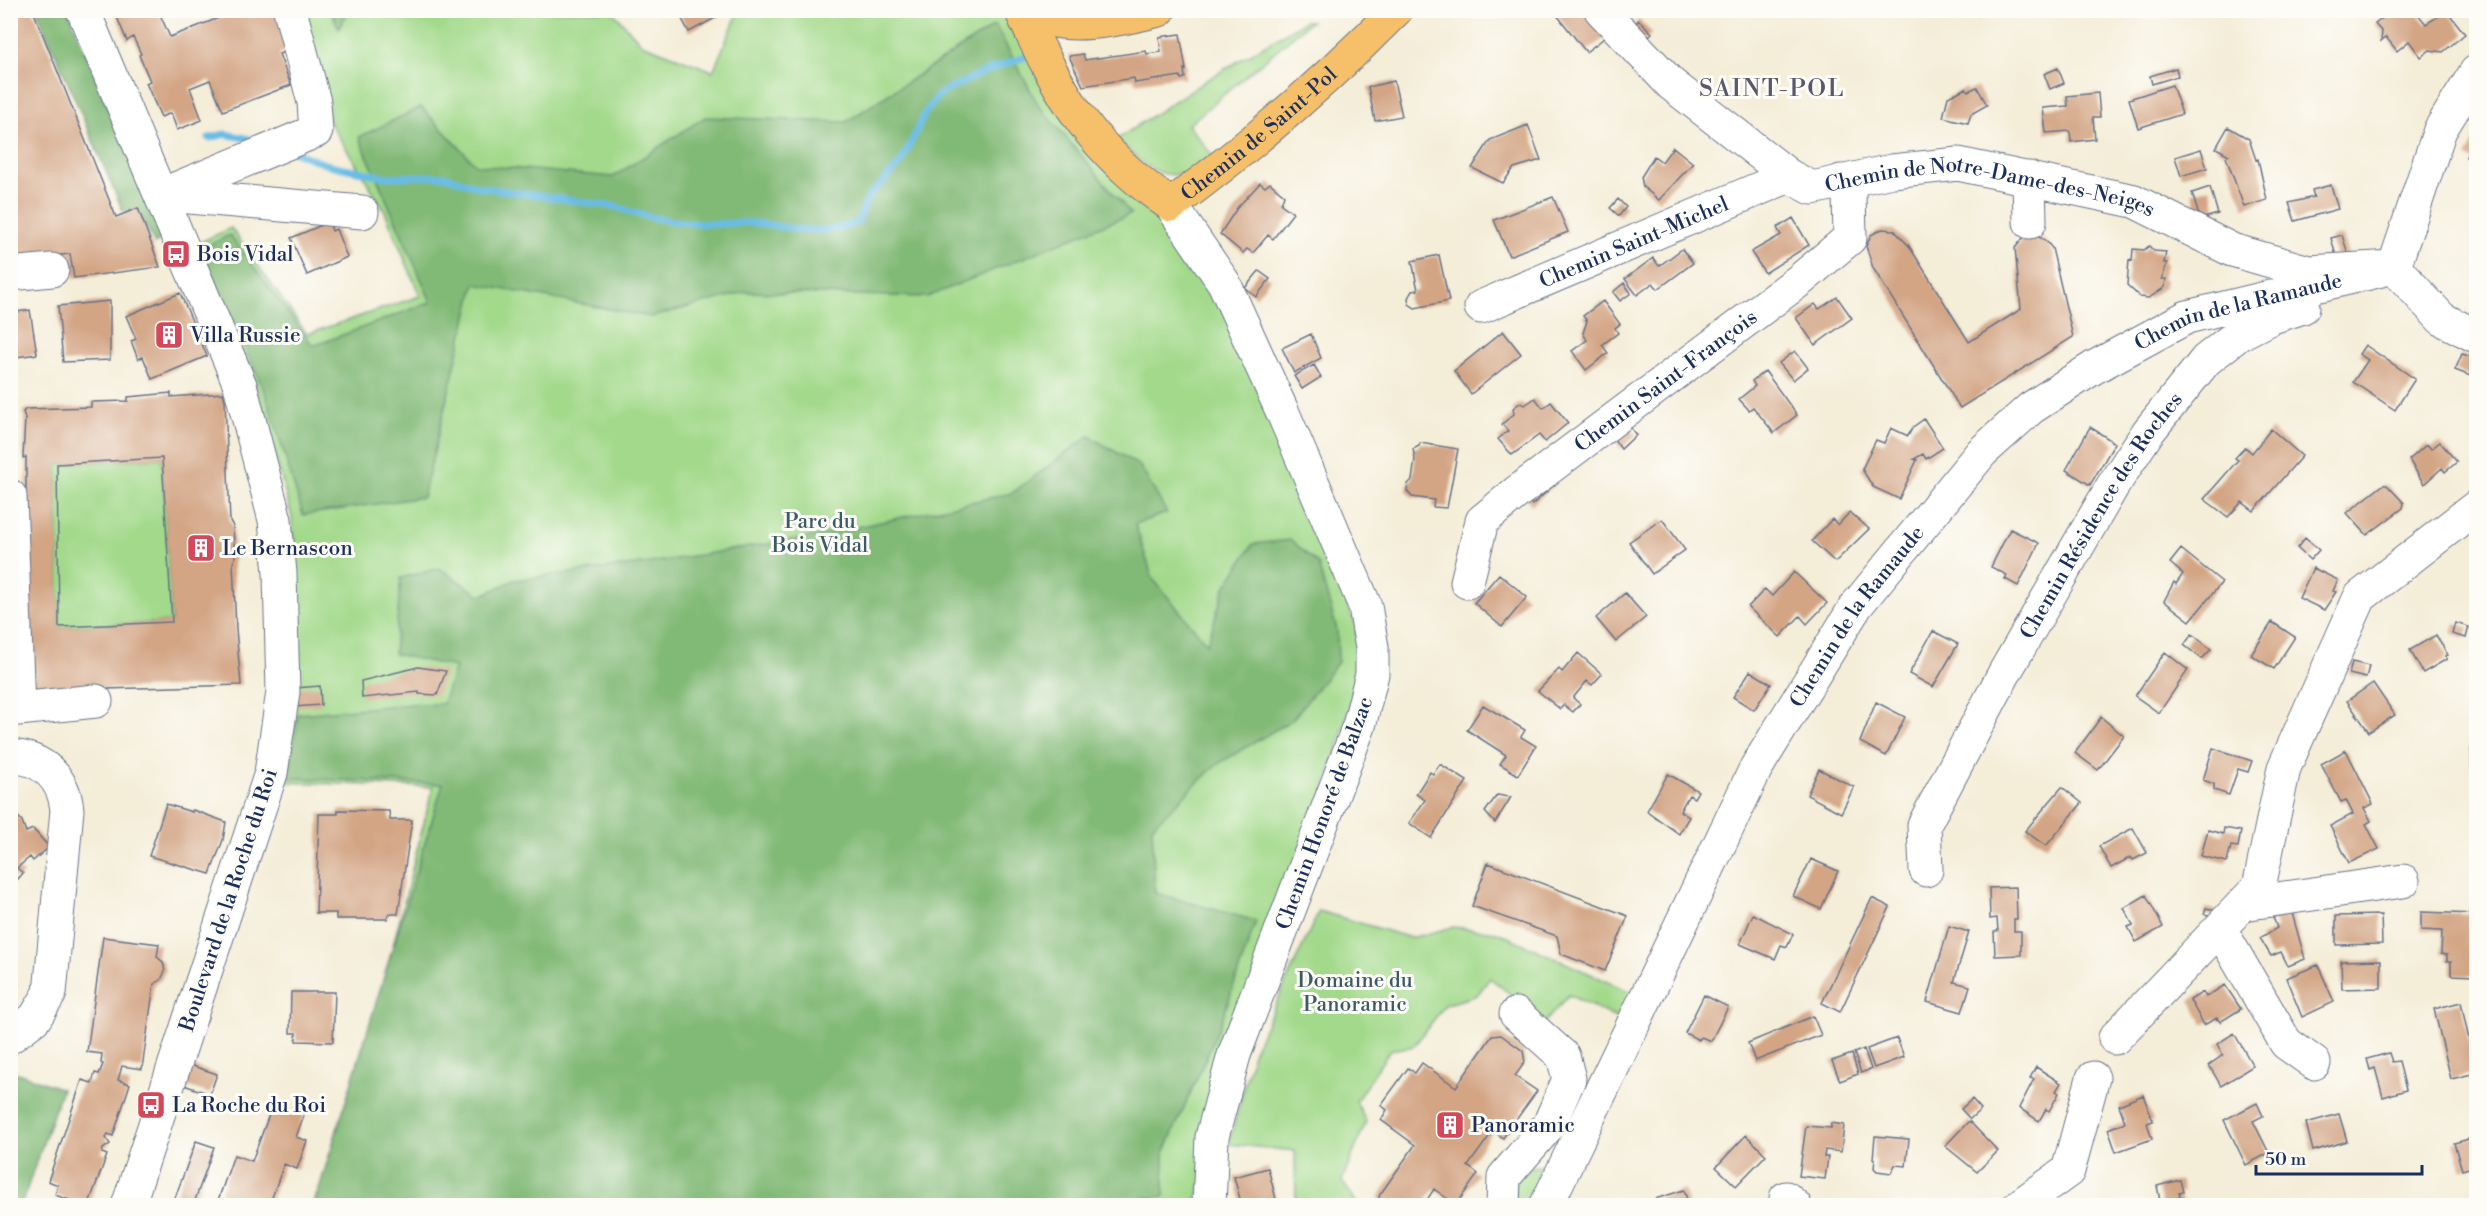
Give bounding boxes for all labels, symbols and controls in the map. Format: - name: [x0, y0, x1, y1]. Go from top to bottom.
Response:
- street label: Chemin de Saint-Pol: [1176, 62, 1343, 207]
- district label: SAINT-POL: [1699, 74, 1845, 104]
- street label: Chemin de Notre-Dame-des-Neiges: [1822, 152, 2159, 223]
- street label: Chemin Saint-Michel: [1536, 191, 1733, 295]
- bus stop icon: Bois Vidal: [160, 238, 192, 270]
- place label: Bois Vidal: [196, 242, 294, 268]
- street label: Chemin de la Ramaude: [2130, 268, 2345, 357]
- street label: Chemin Saint-François: [1570, 304, 1763, 458]
- building icon: Villa Russie: [153, 319, 185, 351]
- place label: Villa Russie: [189, 323, 301, 349]
- street label: Chemin Résidence des Roches: [2015, 387, 2189, 644]
- park label: Parc du Bois Vidal: [771, 509, 868, 559]
- street label: Chemin de la Ramaude: [1785, 521, 1930, 713]
- building icon: Le Bernascon: [185, 532, 217, 564]
- place label: Le Bernascon: [222, 536, 353, 562]
- street label: Chemin Honoré de Balzac: [1271, 693, 1379, 934]
- street label: Boulevard de la Roche du Roi: [174, 766, 284, 1036]
- park label: Domaine du Panoramic: [1297, 968, 1413, 1018]
- bus stop icon: La Roche du Roi: [135, 1089, 167, 1121]
- place label: La Roche du Roi: [172, 1093, 326, 1119]
- building icon: Panoramic: [1434, 1109, 1466, 1141]
- place label: Panoramic: [1471, 1113, 1575, 1139]
- scale bar: [2256, 1138, 2422, 1176]
- text: 50 m: [2265, 1148, 2307, 1171]

